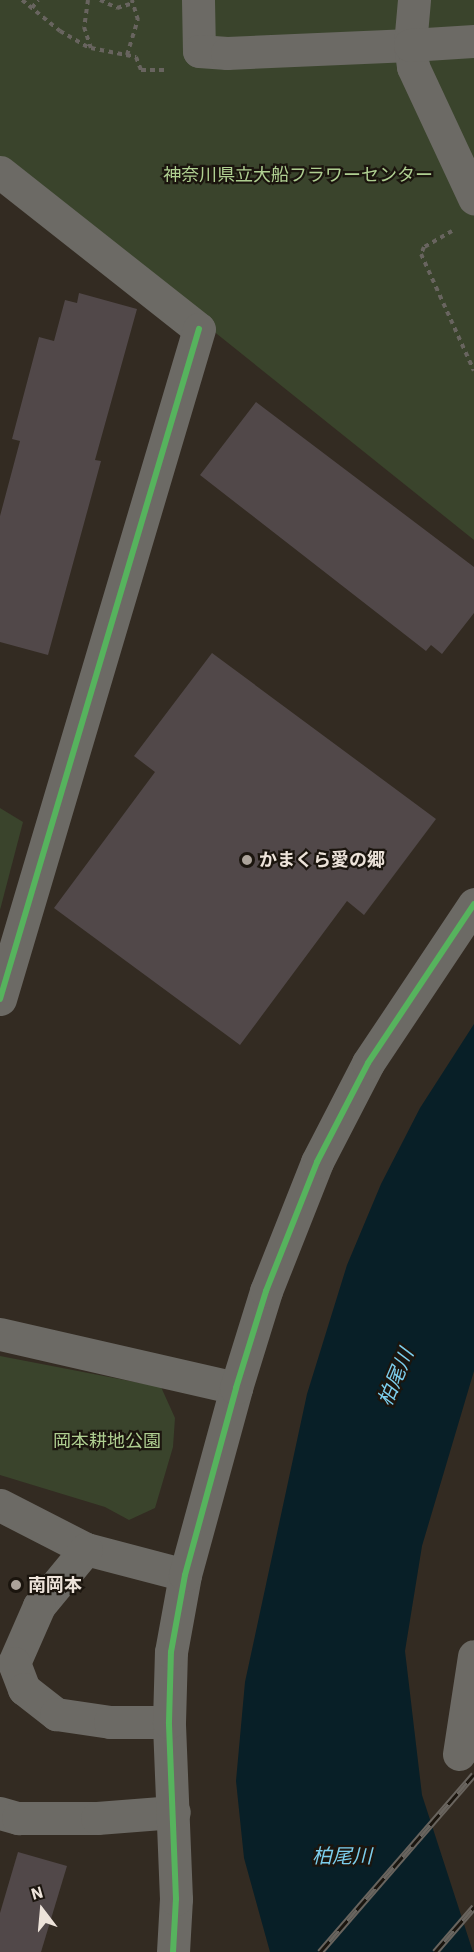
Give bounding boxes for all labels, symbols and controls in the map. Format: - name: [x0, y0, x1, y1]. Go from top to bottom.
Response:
- park label: 神奈川県立大船フラワーセンター: [163, 164, 433, 186]
- place label: かまくら愛の郷: [259, 849, 385, 871]
- marker: かまくら愛の郷: [240, 853, 254, 867]
- water label: 柏尾川: [372, 1345, 418, 1409]
- park label: 岡本耕地公園: [53, 1430, 161, 1452]
- place label: 南岡本: [28, 1574, 82, 1596]
- marker: 南岡本: [9, 1578, 23, 1592]
- water label: 柏尾川: [312, 1843, 372, 1867]
- north arrow: [12, 1880, 72, 1940]
- text: N: [29, 1881, 45, 1904]

